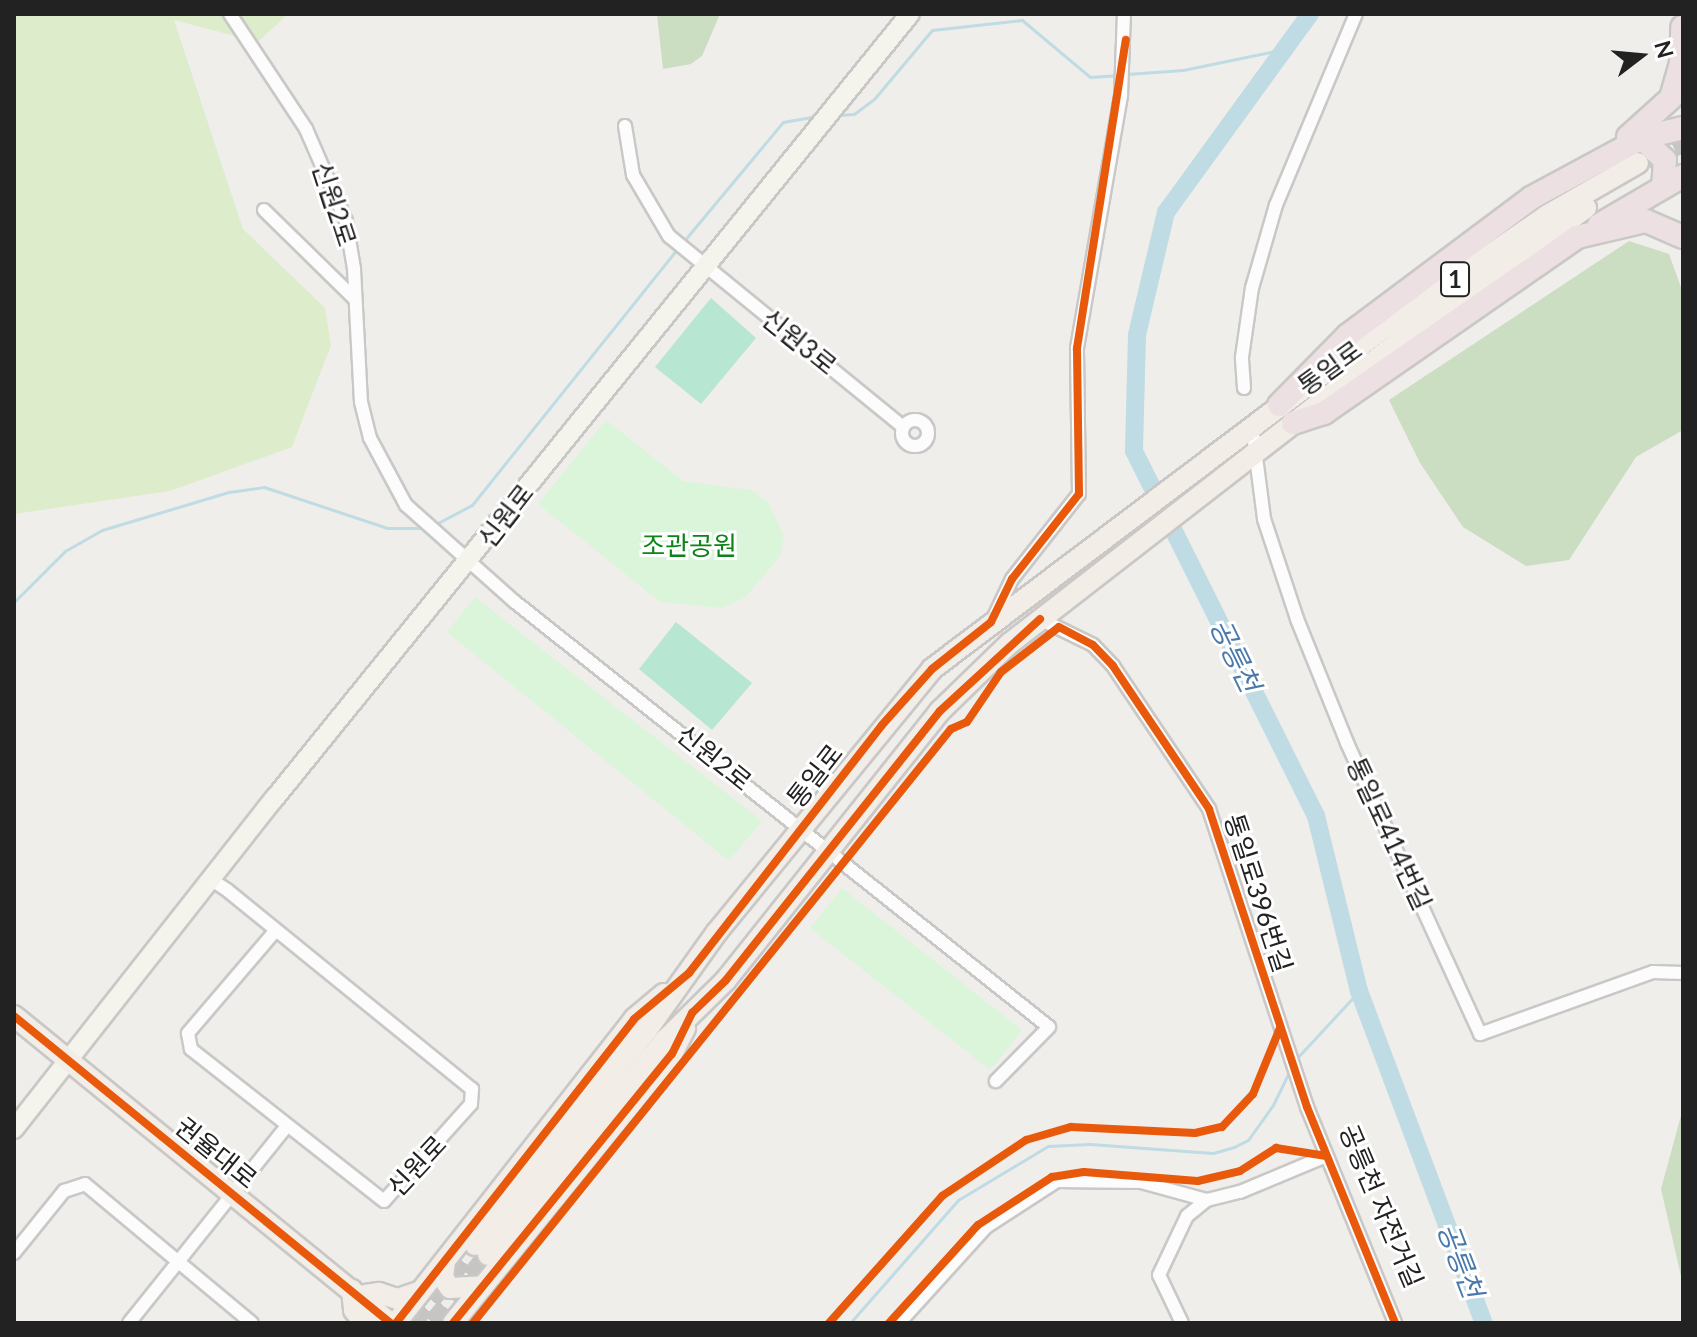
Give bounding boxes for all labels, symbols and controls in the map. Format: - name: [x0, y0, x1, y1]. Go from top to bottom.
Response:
- north arrow: [1601, 16, 1681, 96]
- text: N: [1649, 37, 1680, 61]
- street label: 신원2로: [306, 158, 362, 250]
- road number: 1: [1439, 259, 1471, 299]
- street label: 신원3로: [755, 303, 843, 381]
- street label: 통일로: [1292, 334, 1368, 402]
- street label: 신원로: [472, 478, 540, 554]
- park label: 조관공원: [641, 530, 737, 562]
- water label: 공릉천: [1204, 613, 1268, 697]
- street label: 신원2로: [670, 719, 758, 797]
- street label: 통일로: [781, 738, 849, 814]
- street label: 통일로414번길: [1340, 753, 1438, 915]
- street label: 통일로396번길: [1218, 810, 1298, 976]
- street label: 권율대로: [169, 1111, 263, 1195]
- street label: 공릉천 자전거길: [1333, 1120, 1429, 1292]
- street label: 신원로: [381, 1129, 453, 1203]
- water label: 공릉천: [1431, 1218, 1491, 1302]

